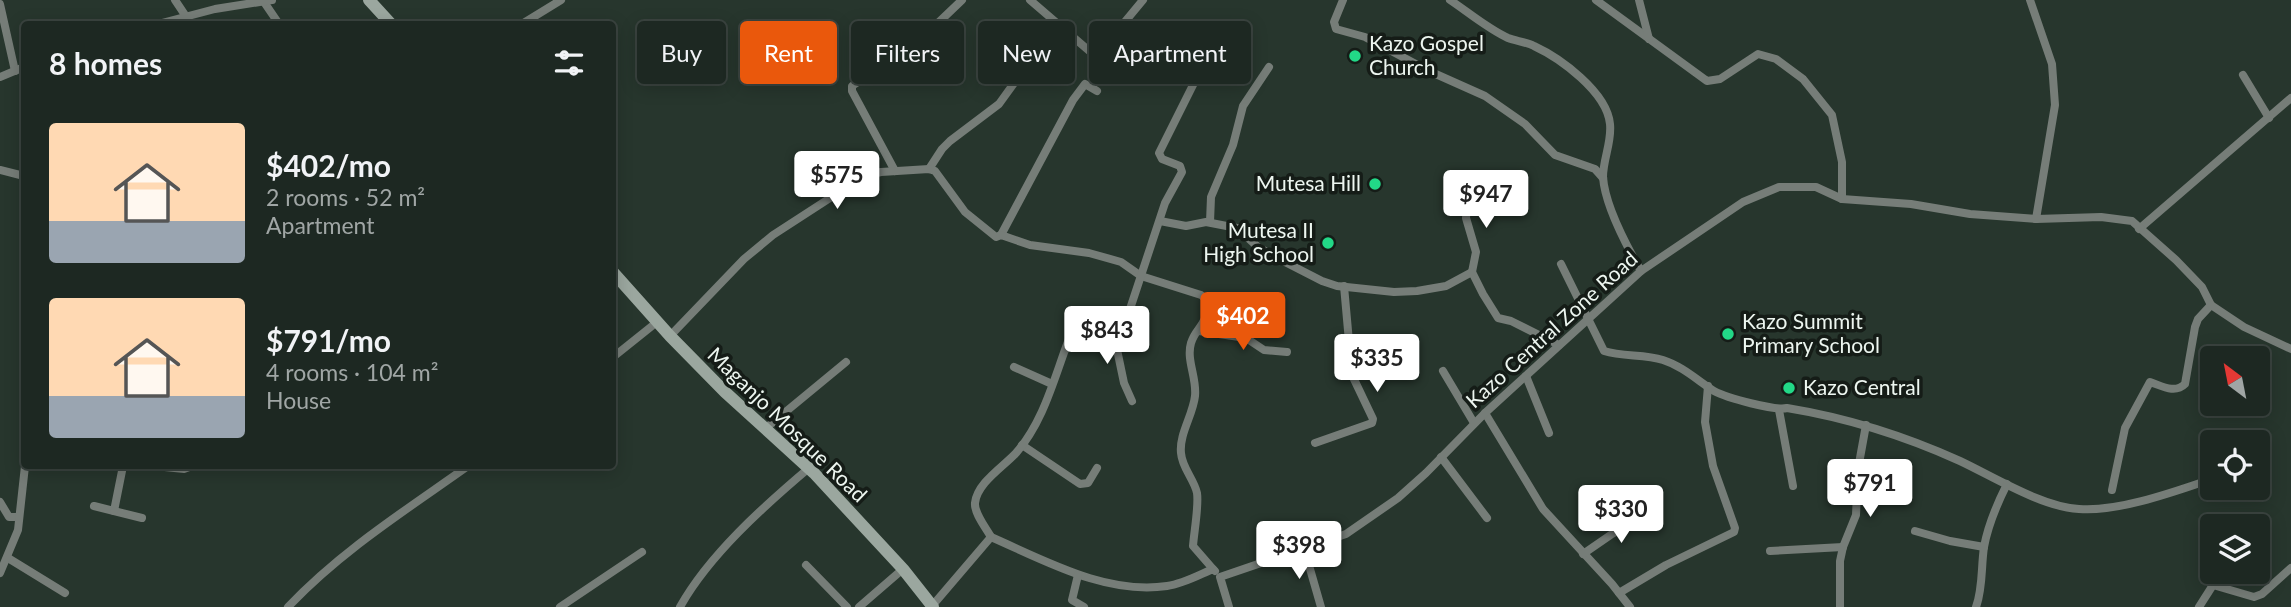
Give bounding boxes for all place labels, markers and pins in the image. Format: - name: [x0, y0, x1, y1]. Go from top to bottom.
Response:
- place label: Kazo Gospel Church: [1369, 30, 1484, 79]
- marker: Kazo Gospel Church: [1347, 48, 1363, 64]
- pin: $575: [796, 152, 878, 211]
- place label: Mutesa Hill: [1256, 170, 1361, 195]
- pin: $947: [1445, 170, 1527, 230]
- marker: Mutesa Hill: [1367, 176, 1383, 192]
- place label: Mutesa II High School: [1203, 217, 1314, 266]
- marker: Mutesa II High School: [1320, 235, 1336, 251]
- pin: $402: [1202, 292, 1284, 352]
- pin: $843: [1066, 306, 1148, 366]
- place label: Kazo Summit Primary School: [1742, 308, 1880, 357]
- marker: Kazo Summit Primary School: [1720, 326, 1736, 342]
- pin: $335: [1336, 334, 1418, 394]
- place label: Kazo Central: [1803, 374, 1921, 399]
- marker: Kazo Central: [1781, 380, 1797, 396]
- pin: $791: [1829, 460, 1911, 519]
- pin: $330: [1580, 486, 1662, 545]
- pin: $398: [1258, 522, 1340, 581]

